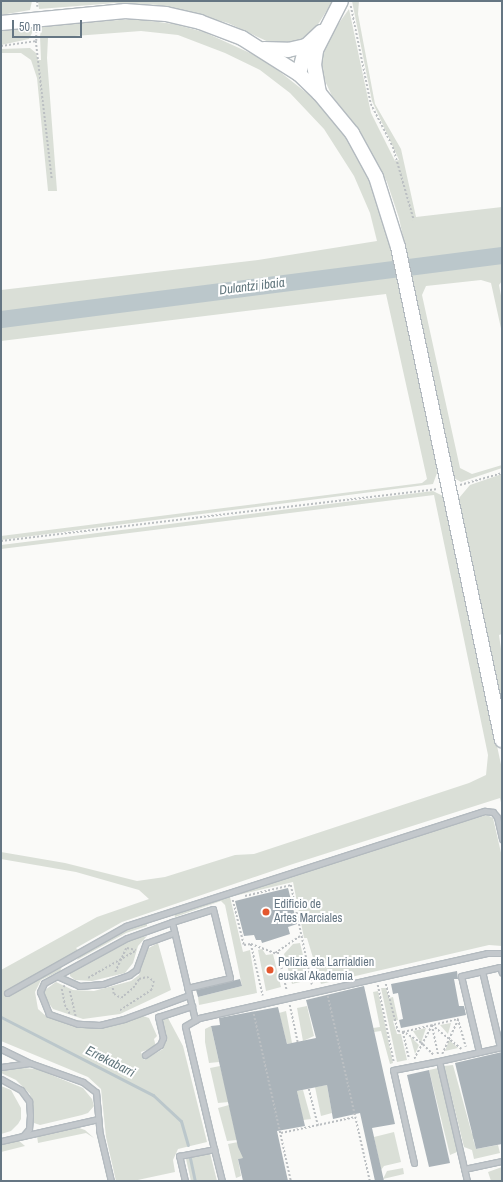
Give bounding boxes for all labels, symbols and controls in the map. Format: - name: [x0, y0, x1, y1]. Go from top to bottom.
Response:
- scale bar: [14, 12, 84, 38]
- text: 50 m: [19, 19, 41, 35]
- water label: Dulantzi ibaia: [218, 275, 286, 299]
- place label: Edificio de Artes Marciales: [274, 898, 342, 926]
- marker: Edificio de Artes Marciales: [261, 907, 271, 917]
- place label: Polizia eta Larrialdien euskal Akademia: [278, 956, 374, 984]
- marker: Polizia eta Larrialdien euskal Akademia: [265, 965, 275, 975]
- water label: Errekabarri: [83, 1043, 137, 1081]

